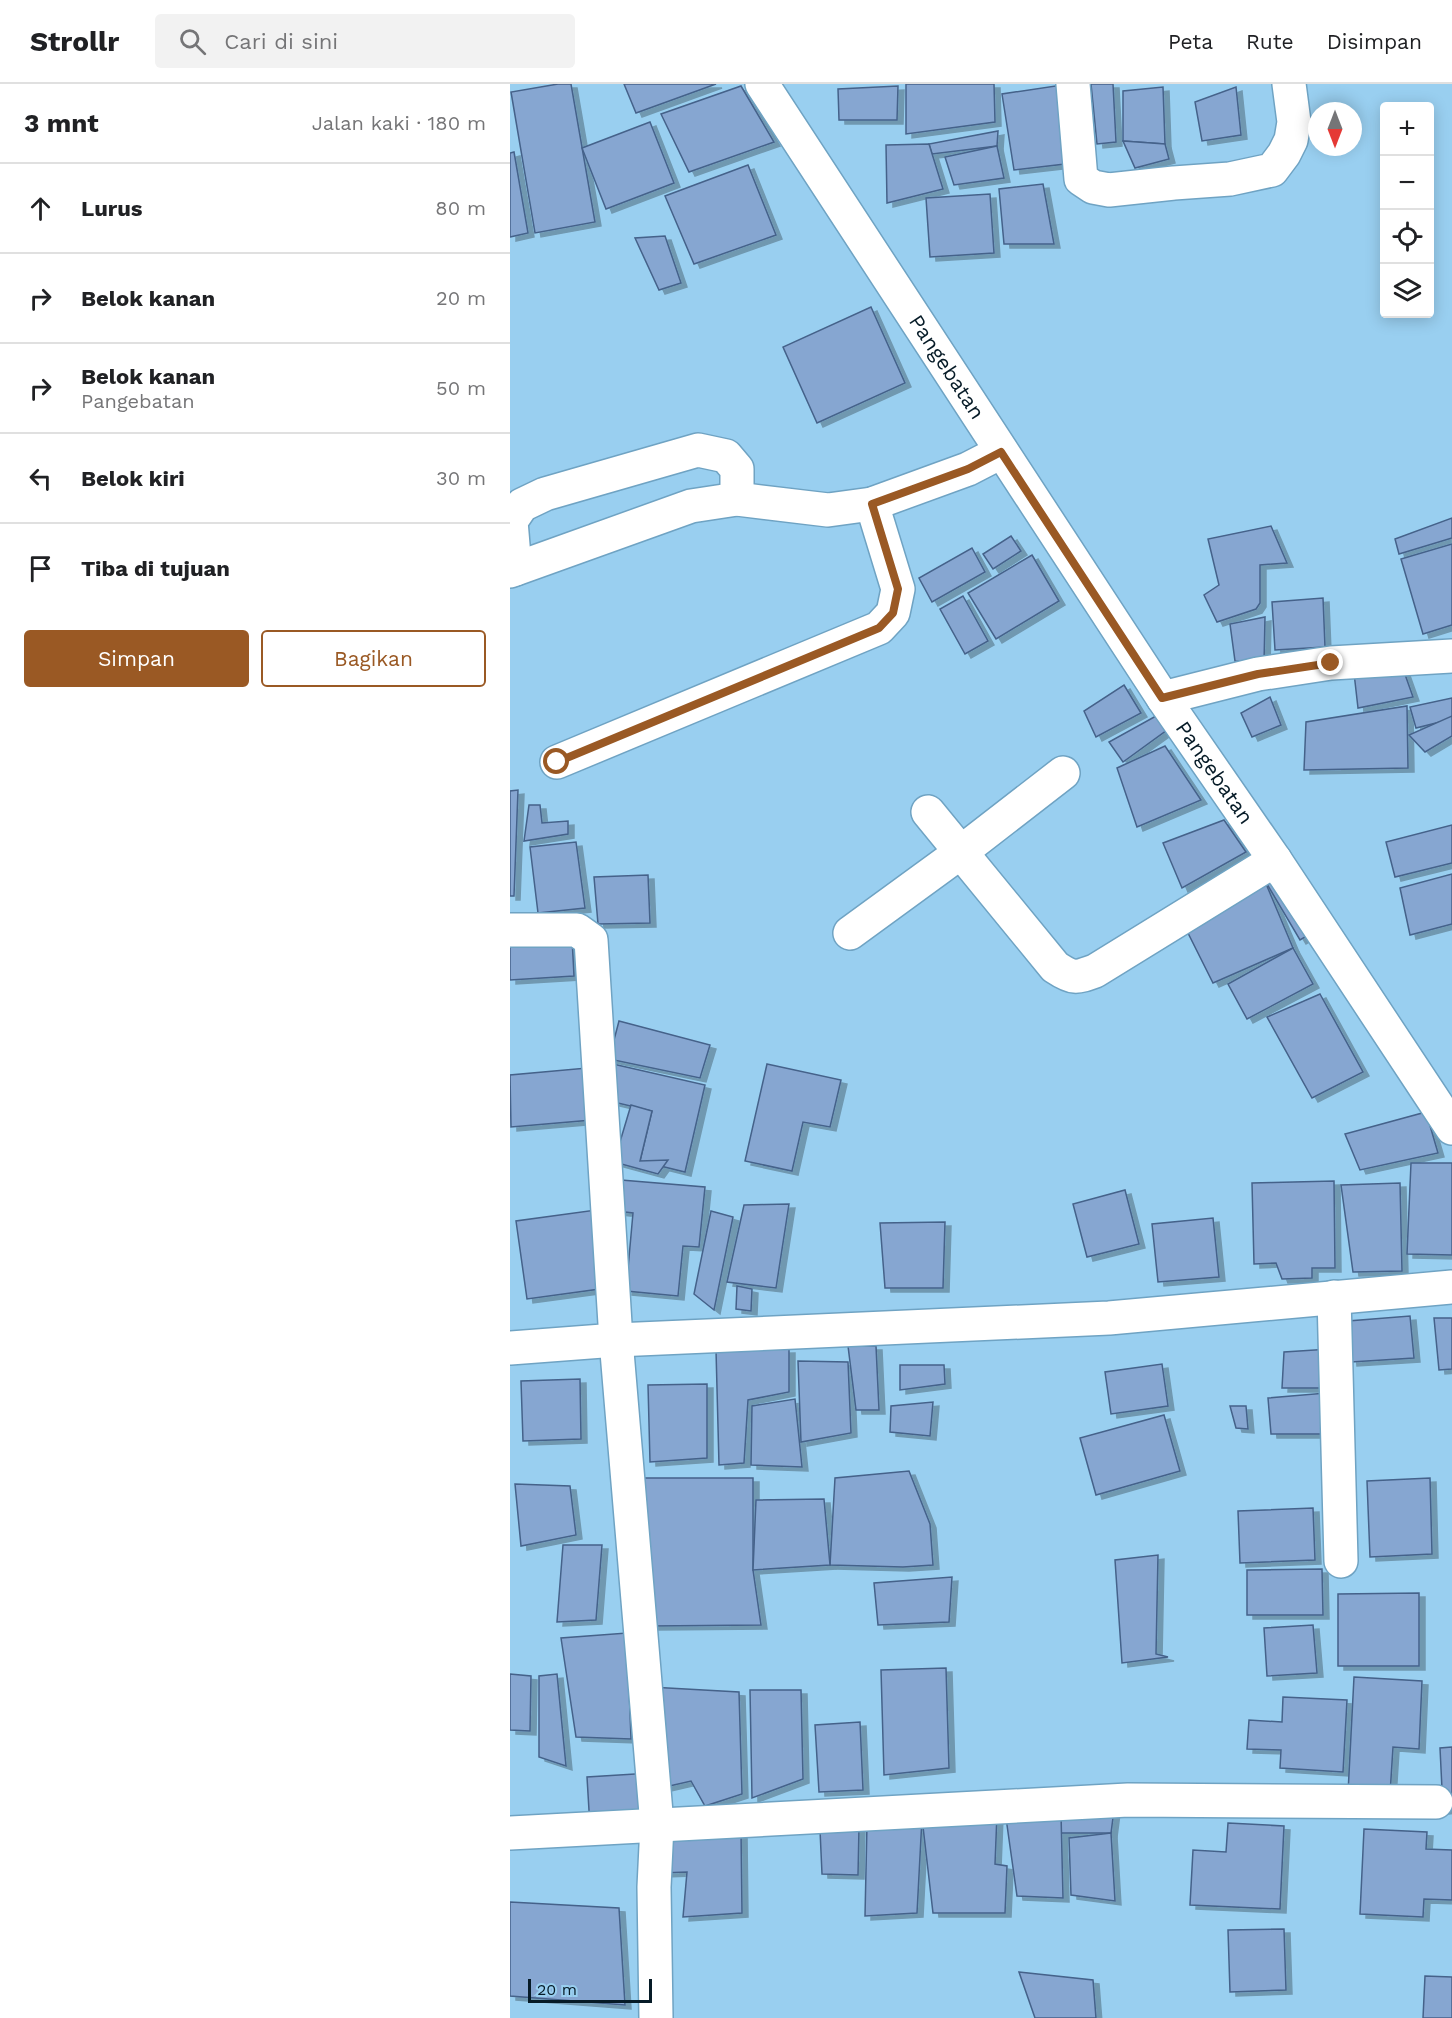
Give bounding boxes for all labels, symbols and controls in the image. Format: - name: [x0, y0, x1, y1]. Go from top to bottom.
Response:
- search box: [155, 14, 575, 68]
- text: Strollr: [30, 25, 119, 58]
- icon: search: [176, 25, 209, 58]
- text: Cari di sini: [224, 29, 338, 54]
- text: Peta: [1168, 29, 1213, 54]
- text: Rute: [1246, 29, 1294, 54]
- text: Disimpan: [1327, 29, 1422, 54]
- north arrow: [1308, 102, 1362, 156]
- map controls: [1380, 102, 1434, 318]
- button: +: [1380, 102, 1434, 156]
- text: 3 mnt: [24, 108, 99, 138]
- text: Jalan kaki · 180 m: [312, 111, 486, 135]
- button: −: [1380, 156, 1434, 210]
- icon: ahead: [24, 192, 57, 225]
- text: Lurus: [81, 196, 143, 221]
- text: 80 m: [435, 196, 486, 220]
- button: locate: [1380, 210, 1434, 264]
- button: layers: [1380, 264, 1434, 318]
- icon: right: [24, 282, 57, 315]
- text: Belok kanan: [81, 286, 215, 311]
- text: 20 m: [436, 286, 486, 310]
- street label: Pangebatan: [904, 310, 990, 424]
- text: Belok kanan: [81, 364, 215, 389]
- icon: right: [24, 372, 57, 405]
- text: 50 m: [436, 376, 486, 400]
- text: Pangebatan: [81, 389, 195, 413]
- icon: left: [24, 462, 57, 495]
- text: Belok kiri: [81, 466, 185, 491]
- text: 30 m: [436, 466, 486, 490]
- icon: arrive: [24, 552, 57, 585]
- text: Tiba di tujuan: [81, 556, 230, 581]
- button: Simpan: [24, 630, 249, 687]
- button: Bagikan: [261, 630, 486, 687]
- route end: [1317, 649, 1343, 675]
- street label: Pangebatan: [1171, 716, 1259, 828]
- route start: [543, 748, 569, 774]
- scale bar: [528, 1976, 652, 2004]
- text: 20 m: [537, 1980, 577, 1999]

